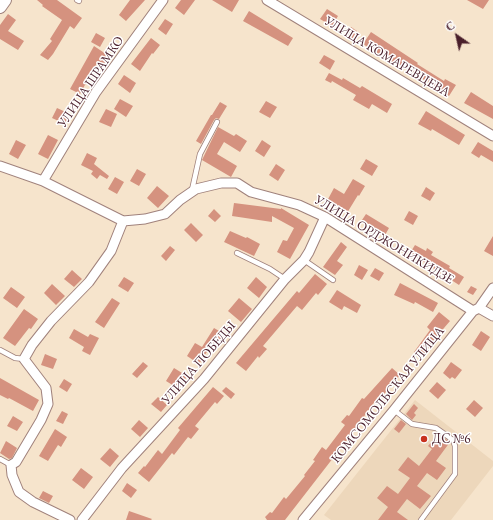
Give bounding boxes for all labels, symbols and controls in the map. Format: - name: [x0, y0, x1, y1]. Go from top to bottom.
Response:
- street label: УЛИЦА КОМАРЕВЦЕВА: [321, 13, 453, 101]
- north arrow: [437, 16, 477, 56]
- text: С: [443, 18, 457, 34]
- street label: УЛИЦА ШРАМКО: [55, 33, 127, 131]
- street label: УЛИЦА ОРДЖОНИКИДЗЕ: [312, 192, 456, 288]
- street label: УЛИЦА ПОБЕДЫ: [159, 318, 239, 408]
- street label: КОМСОМОЛЬСКАЯ УЛИЦА: [328, 324, 448, 466]
- place label: ДС №6: [432, 431, 471, 447]
- marker: ДС №6: [419, 434, 429, 444]

